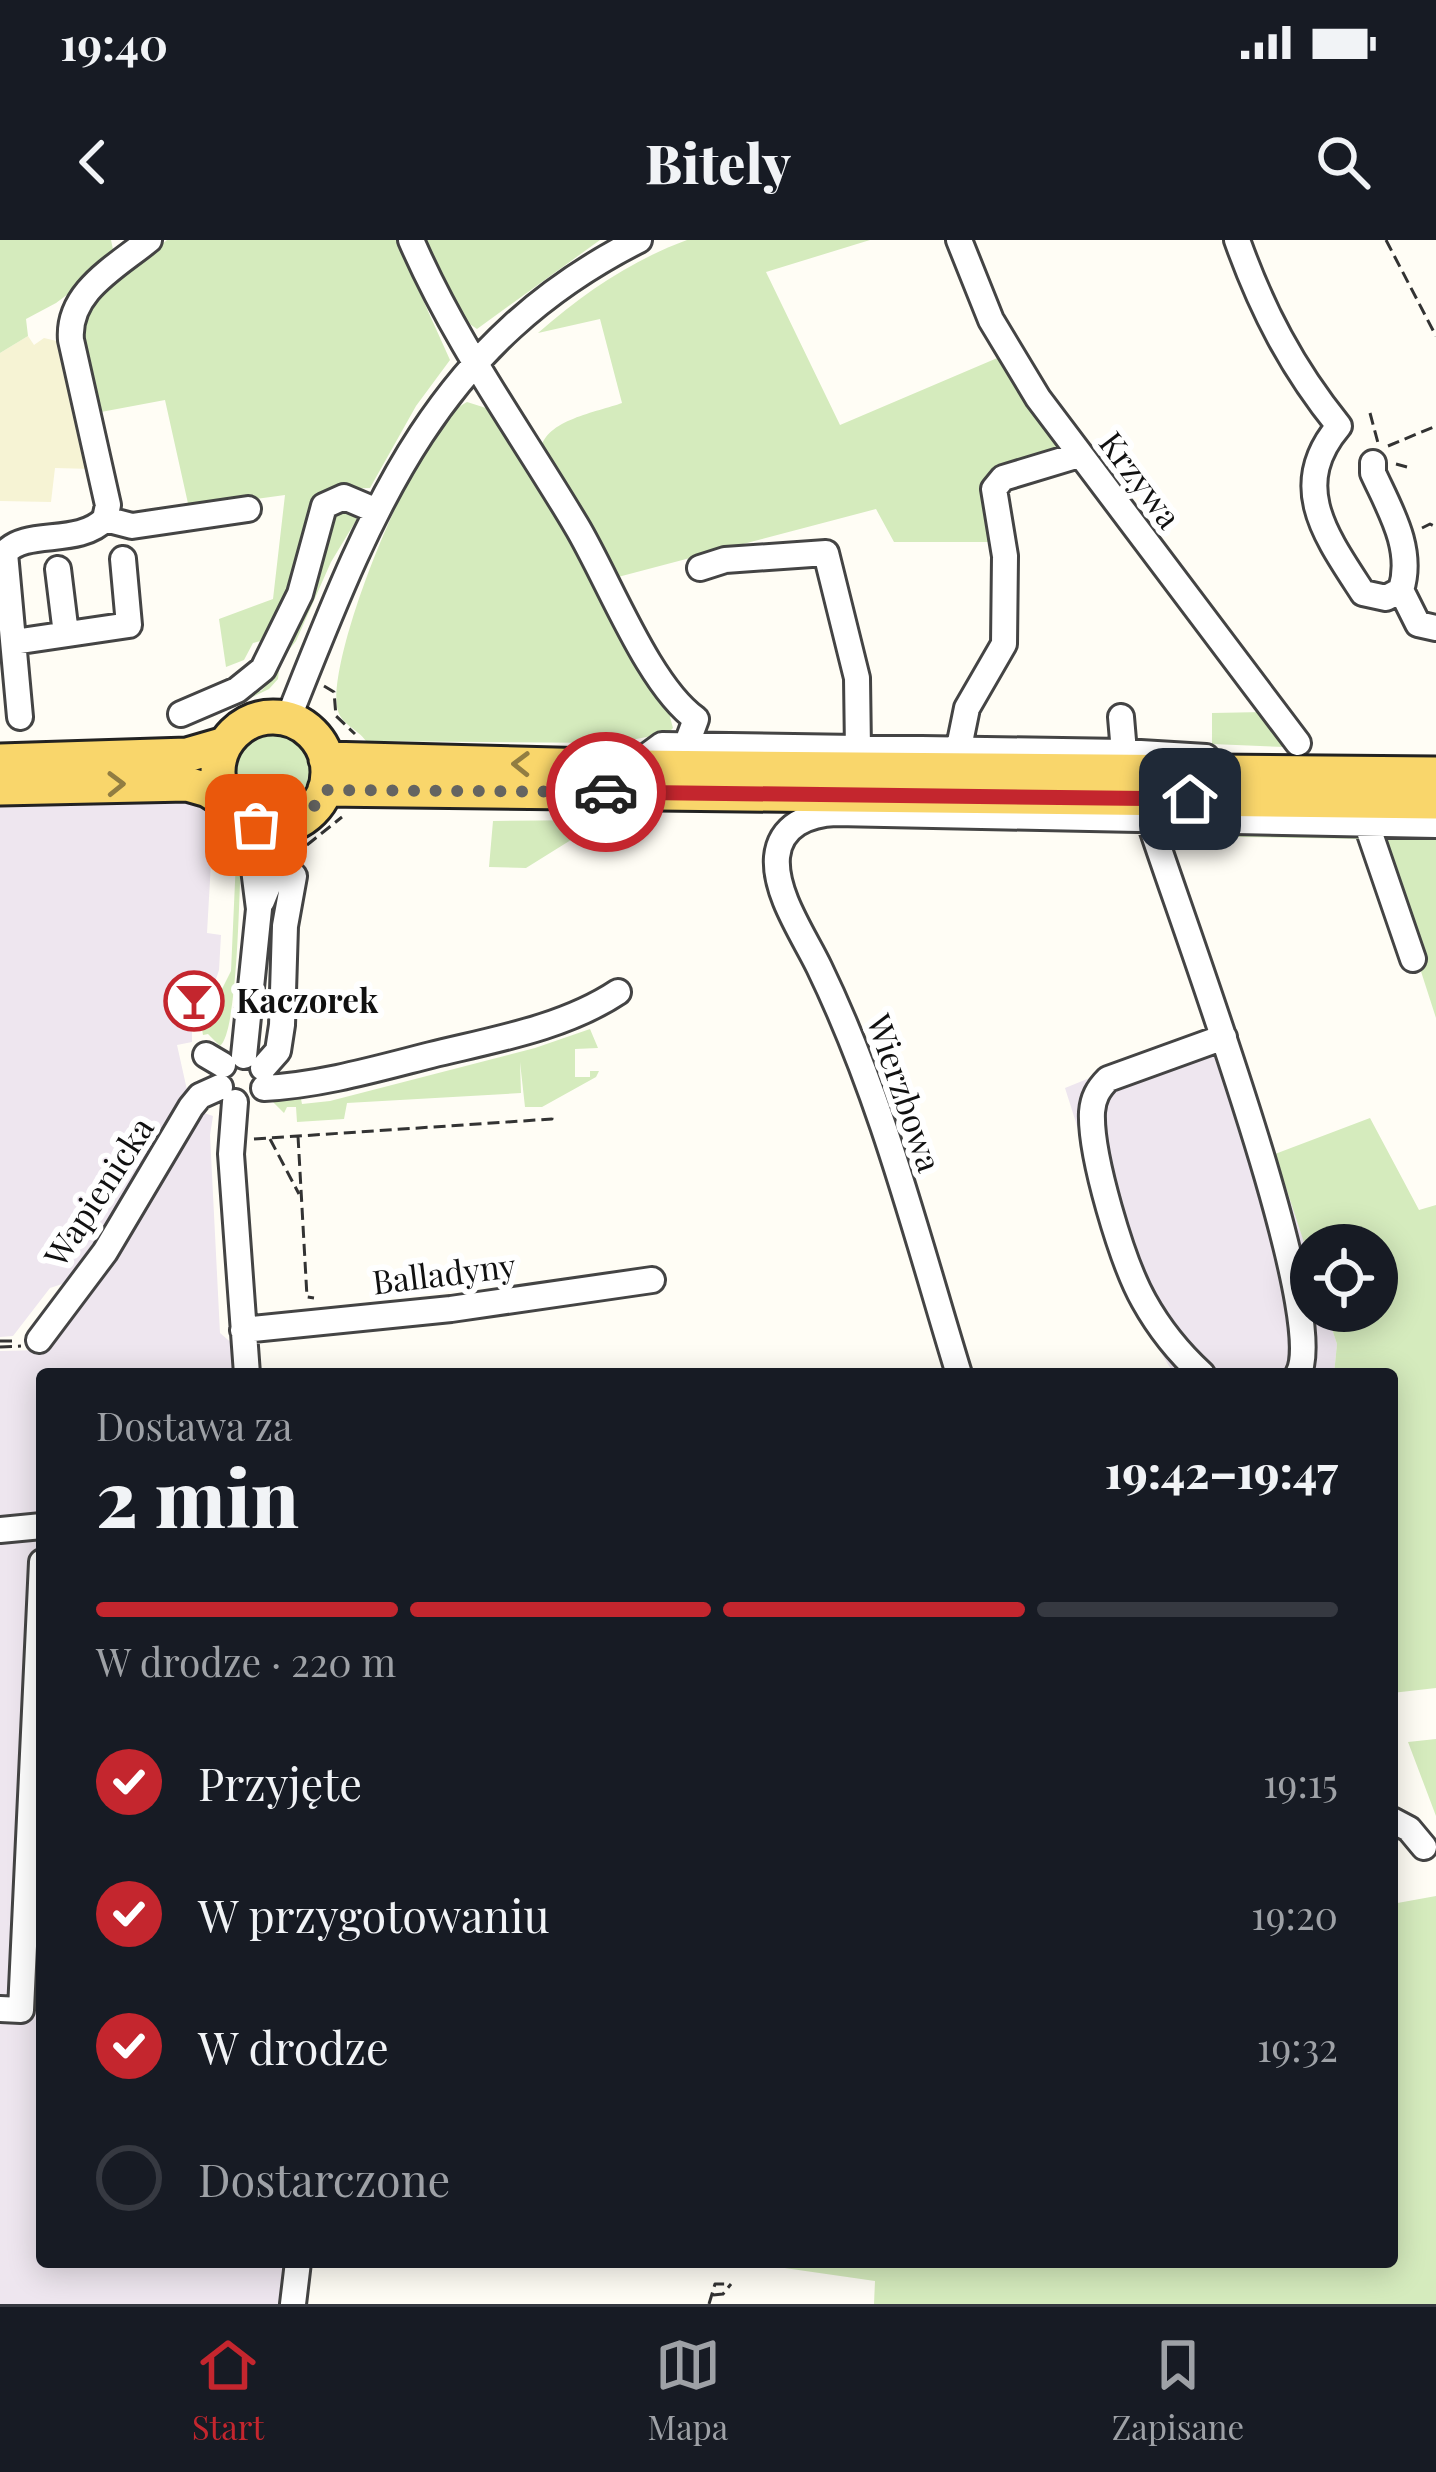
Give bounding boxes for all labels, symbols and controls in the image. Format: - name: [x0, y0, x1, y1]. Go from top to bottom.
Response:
- text: 19:40: [60, 12, 168, 72]
- text: Bitely: [645, 126, 791, 198]
- icon: back: [60, 129, 126, 195]
- icon: search: [1310, 129, 1376, 195]
- street label: Krzywa: [1091, 422, 1193, 537]
- courier: [546, 732, 666, 852]
- pin: [1139, 748, 1241, 850]
- one-way arrow: [511, 752, 530, 778]
- icon: car: [573, 759, 639, 825]
- icon: home: [1157, 766, 1223, 832]
- one-way arrow: [107, 771, 126, 797]
- pin: [205, 774, 307, 876]
- icon: bag: [223, 792, 289, 858]
- bar icon: Kaczorek: [163, 970, 225, 1032]
- place label: Kaczorek: [236, 977, 379, 1021]
- street label: Wierzbowa: [858, 1007, 954, 1178]
- street label: Wapienicka: [32, 1107, 162, 1275]
- map controls: [1290, 1224, 1398, 1332]
- button: locate: [1290, 1224, 1398, 1332]
- street label: Balladyny: [370, 1241, 518, 1303]
- text: Dostawa za: [96, 1399, 292, 1451]
- text: 19:42–19:47: [1105, 1440, 1338, 1500]
- text: 2 min: [96, 1444, 299, 1548]
- text: W drodze · 220 m: [96, 1635, 396, 1687]
- icon: check: [96, 1749, 162, 1815]
- text: Przyjęte: [198, 1752, 362, 1812]
- text: 19:15: [1263, 1756, 1338, 1808]
- icon: check: [96, 1881, 162, 1947]
- text: W przygotowaniu: [198, 1884, 550, 1944]
- text: 19:20: [1251, 1888, 1338, 1940]
- icon: check: [96, 2013, 162, 2079]
- text: W drodze: [198, 2016, 389, 2076]
- text: 19:32: [1257, 2020, 1338, 2072]
- text: Dostarczone: [198, 2148, 450, 2208]
- tab: Start: [192, 2332, 264, 2448]
- tab: Mapa: [648, 2332, 728, 2448]
- tab: Zapisane: [1112, 2332, 1244, 2448]

